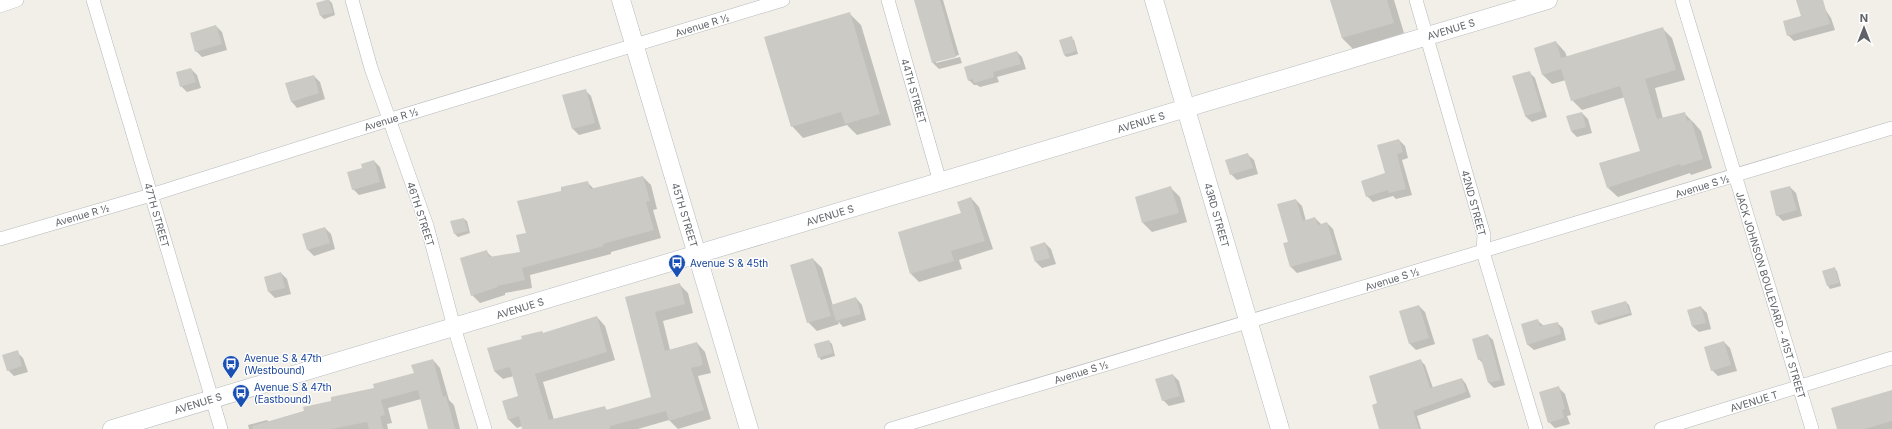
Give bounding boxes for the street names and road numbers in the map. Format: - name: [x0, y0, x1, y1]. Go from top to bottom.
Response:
- street label: Avenue R ½: [674, 11, 730, 39]
- street label: AVENUE S: [1426, 16, 1476, 42]
- street label: 44TH STREET: [899, 57, 929, 125]
- street label: Avenue R ½: [363, 105, 419, 133]
- street label: AVENUE S: [1116, 109, 1166, 135]
- street label: 42ND STREET: [1459, 169, 1489, 237]
- street label: Avenue S ½: [1674, 172, 1730, 200]
- street label: 46TH STREET: [405, 180, 437, 248]
- street label: 47TH STREET: [142, 181, 172, 249]
- street label: 45TH STREET: [669, 181, 701, 249]
- street label: 43RD STREET: [1202, 181, 1232, 249]
- street label: JACK JOHNSON BOULEVARD - 41ST STREET: [1734, 190, 1808, 400]
- street label: Avenue R ½: [54, 202, 110, 228]
- street label: AVENUE S: [805, 202, 855, 228]
- street label: Avenue S ½: [1364, 265, 1420, 293]
- street label: AVENUE S: [495, 295, 545, 321]
- street label: Avenue S ½: [1053, 358, 1109, 386]
- street label: AVENUE T: [1729, 388, 1779, 414]
- street label: AVENUE S: [173, 390, 223, 416]

